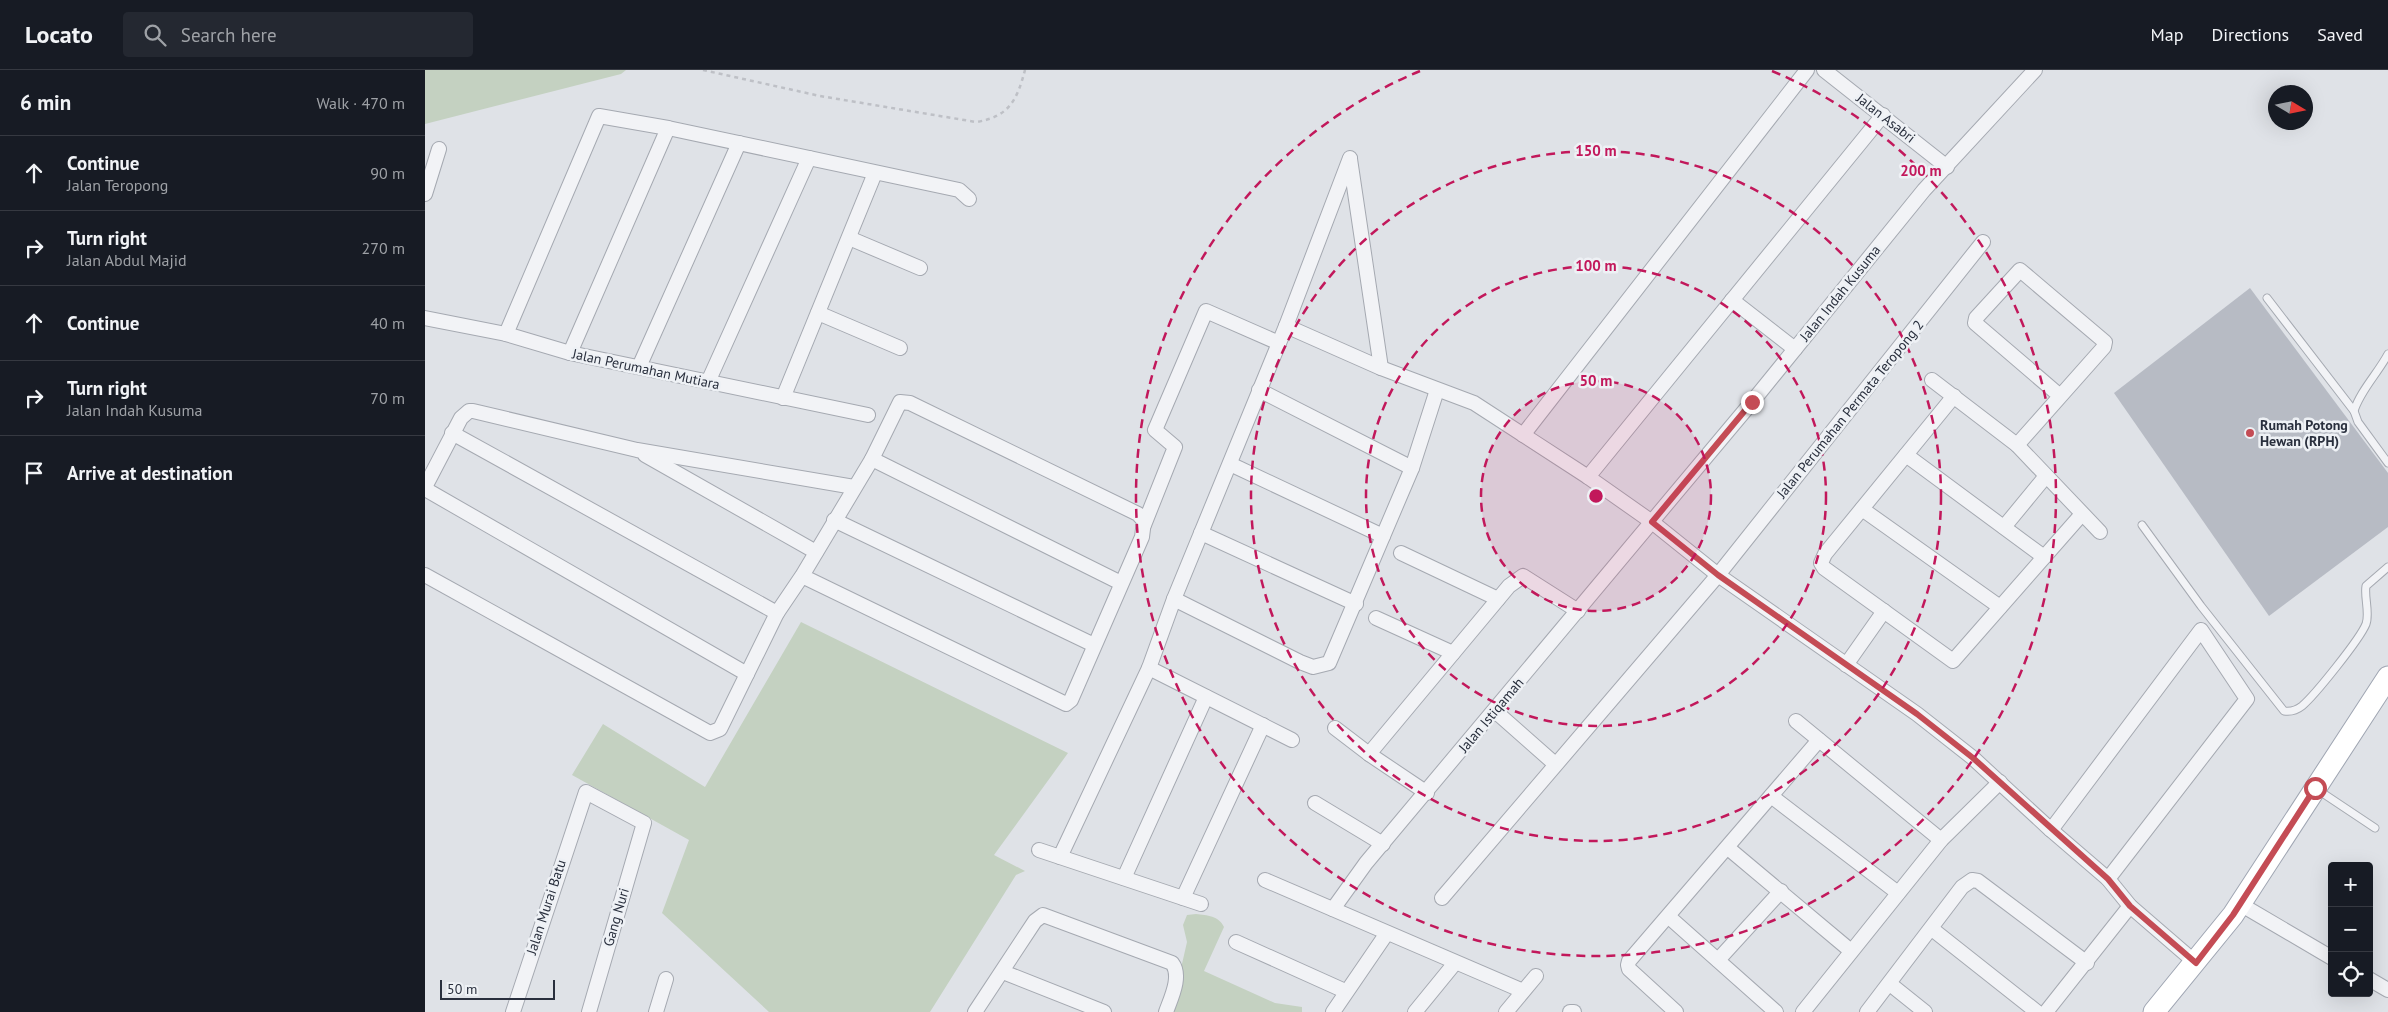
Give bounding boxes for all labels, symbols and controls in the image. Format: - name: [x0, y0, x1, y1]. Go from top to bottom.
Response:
- search box: [123, 12, 473, 57]
- text: Locato: [25, 19, 93, 50]
- icon: search: [141, 21, 169, 49]
- text: Search here: [181, 23, 277, 47]
- text: Map: [2151, 23, 2183, 46]
- text: Directions: [2211, 23, 2289, 46]
- text: Saved: [2317, 23, 2363, 46]
- north arrow: [2268, 85, 2313, 130]
- text: 6 min: [20, 89, 71, 116]
- street label: Jalan Asabri: [1852, 89, 1919, 147]
- text: Walk · 470 m: [316, 93, 405, 113]
- text: 150 m: [1575, 141, 1617, 160]
- text: Continue: [67, 151, 139, 175]
- icon: ahead: [20, 159, 48, 187]
- text: 200 m: [1900, 161, 1942, 180]
- text: 90 m: [370, 163, 405, 183]
- text: Jalan Teropong: [67, 175, 168, 195]
- text: Turn right: [67, 226, 147, 250]
- icon: right: [20, 234, 48, 262]
- text: 270 m: [362, 238, 405, 258]
- street label: Jalan Indah Kusuma: [1795, 241, 1884, 345]
- text: Jalan Abdul Majid: [67, 250, 187, 270]
- text: 100 m: [1575, 256, 1617, 275]
- icon: ahead: [20, 309, 48, 337]
- text: Continue: [67, 311, 139, 335]
- text: 40 m: [370, 313, 405, 333]
- street label: Jalan Perumahan Permata Teropong 2: [1772, 316, 1927, 502]
- street label: Jalan Perumahan Mutiara: [570, 344, 721, 393]
- text: 50 m: [1580, 371, 1612, 390]
- text: Turn right: [67, 376, 147, 400]
- icon: right: [20, 384, 48, 412]
- text: 70 m: [370, 388, 405, 408]
- route end: [1741, 391, 1764, 414]
- text: Jalan Indah Kusuma: [67, 400, 202, 420]
- place label: Rumah Potong Hewan (RPH): [2260, 416, 2348, 450]
- marker: Rumah Potong Hewan (RPH): [2244, 427, 2256, 439]
- icon: arrive: [20, 459, 48, 487]
- text: Arrive at destination: [67, 461, 233, 485]
- centre of rings: [1587, 487, 1605, 505]
- street label: Jalan Istiqamah: [1454, 674, 1528, 757]
- route start: [2304, 777, 2327, 800]
- street label: Jalan Murai Batu: [522, 857, 570, 958]
- map controls: [2328, 862, 2373, 997]
- button: +: [2328, 862, 2373, 907]
- street label: Gang Nuri: [599, 886, 633, 948]
- button: −: [2328, 907, 2373, 952]
- button: locate: [2328, 952, 2373, 997]
- scale bar: [440, 977, 555, 1000]
- text: 50 m: [447, 980, 477, 998]

